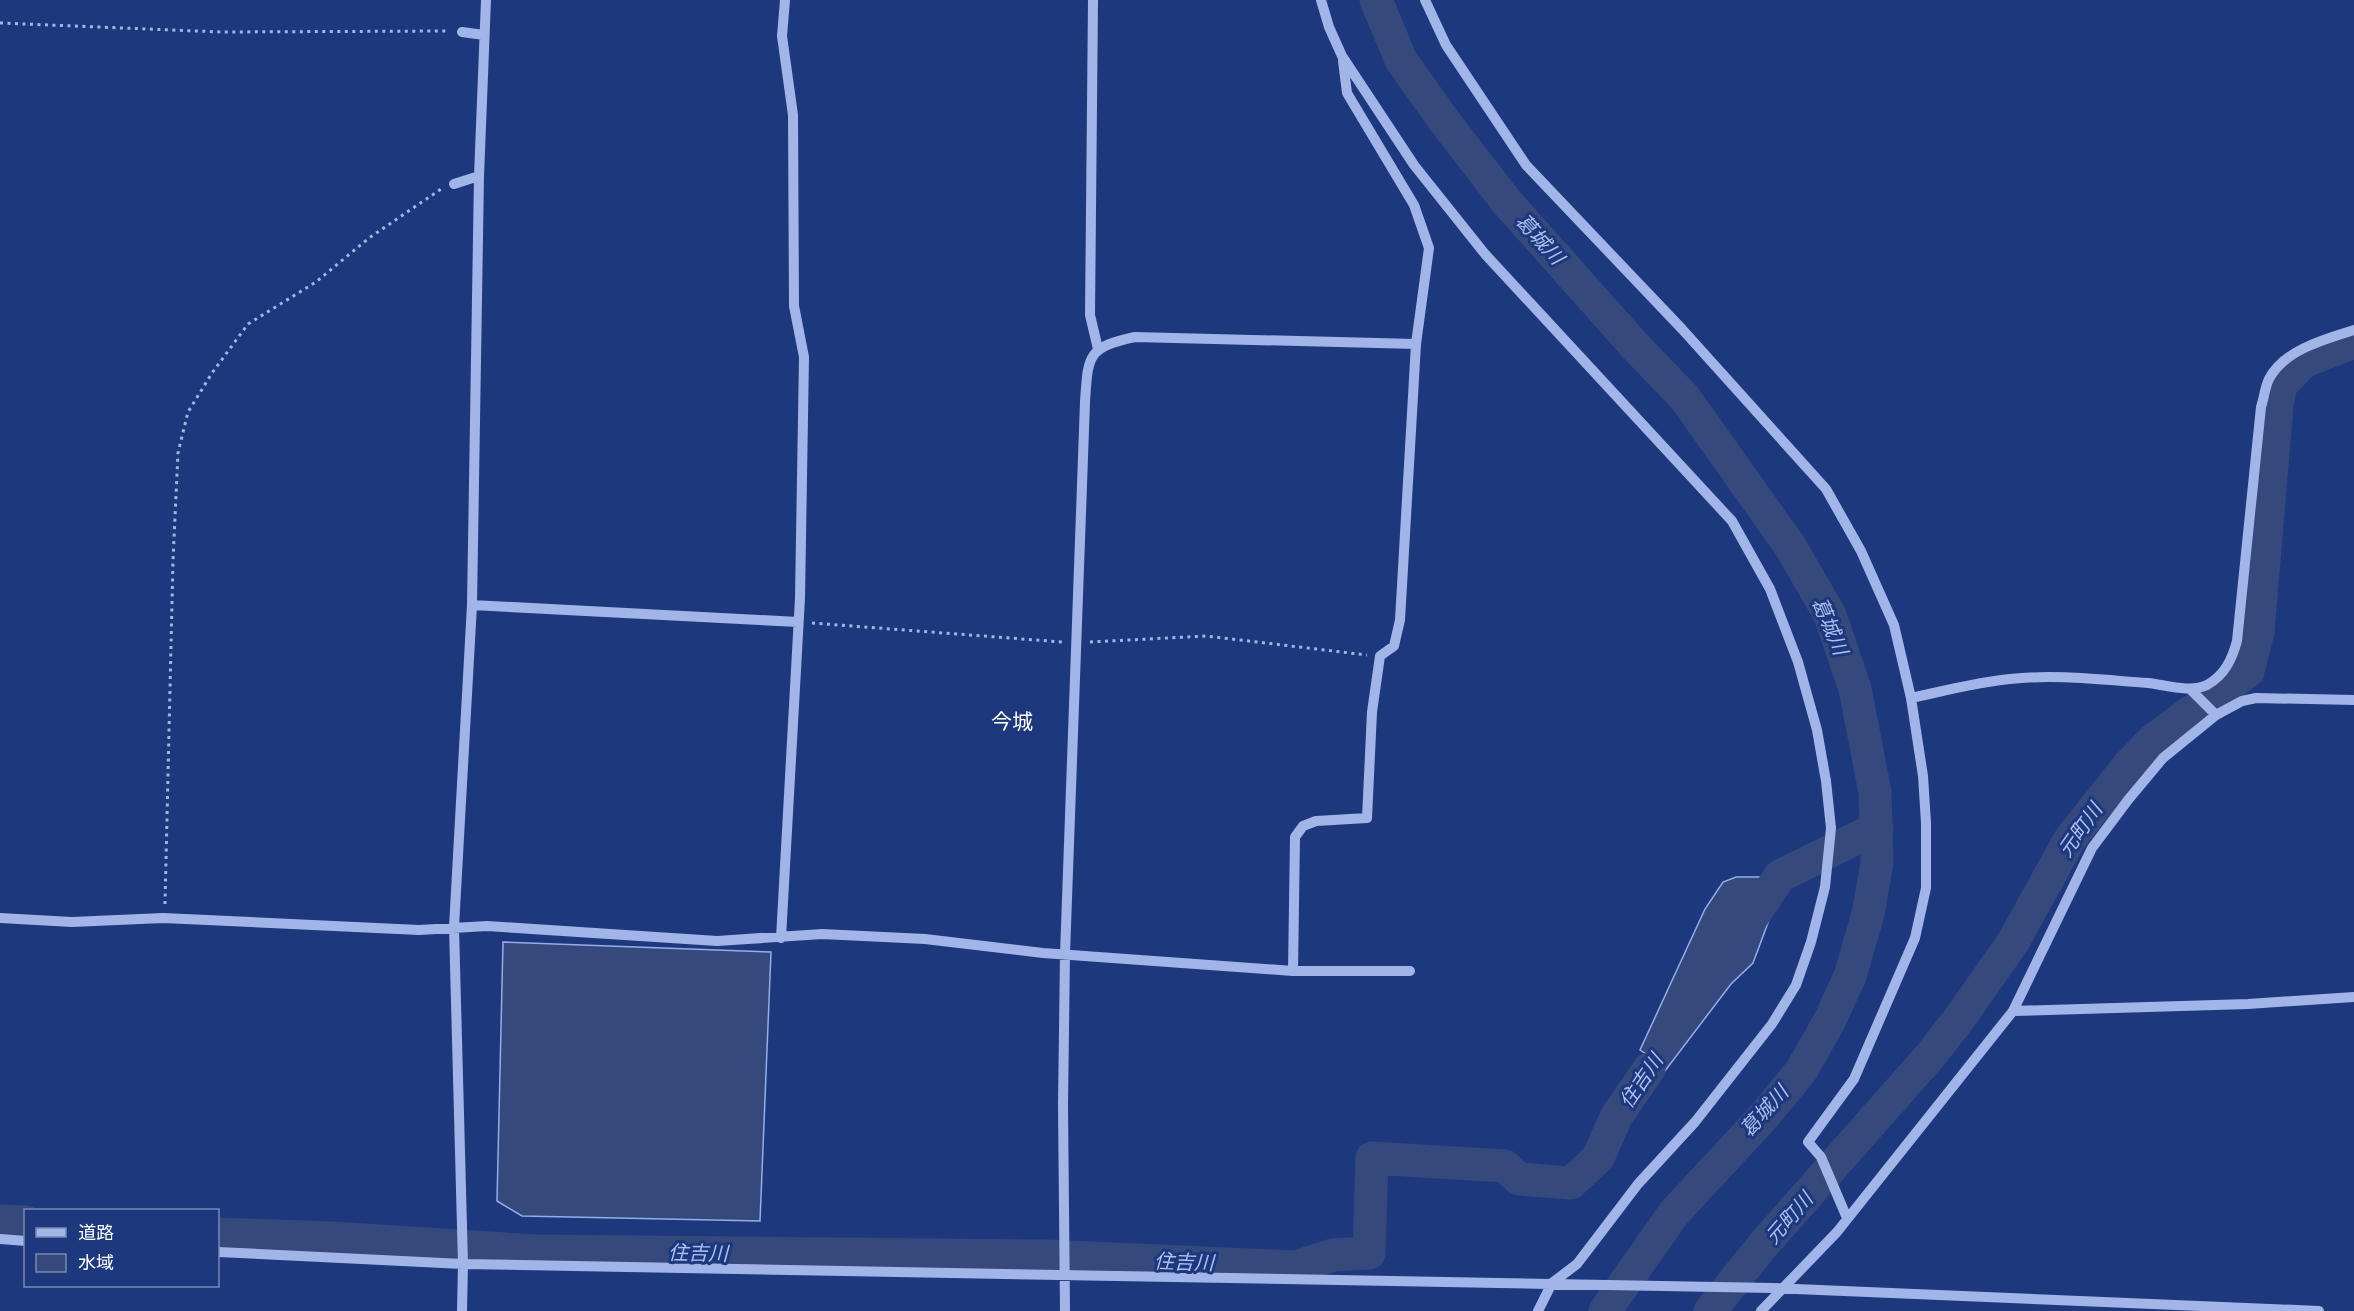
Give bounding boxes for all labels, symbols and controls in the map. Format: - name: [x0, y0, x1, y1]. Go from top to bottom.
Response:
- water label: 葛城川: [1510, 207, 1572, 272]
- water label: 葛城川: [1805, 593, 1855, 661]
- district label: 今城: [991, 707, 1033, 736]
- water label: 元町川: [2051, 796, 2110, 863]
- water label: 住吉川: [1613, 1047, 1671, 1114]
- water label: 葛城川: [1734, 1078, 1796, 1143]
- water label: 元町川: [1759, 1185, 1821, 1250]
- legend: [24, 1209, 219, 1287]
- text: 道路: [78, 1220, 114, 1245]
- water label: 住吉川: [668, 1238, 730, 1268]
- water label: 住吉川: [1154, 1247, 1216, 1277]
- text: 水域: [78, 1250, 114, 1275]

